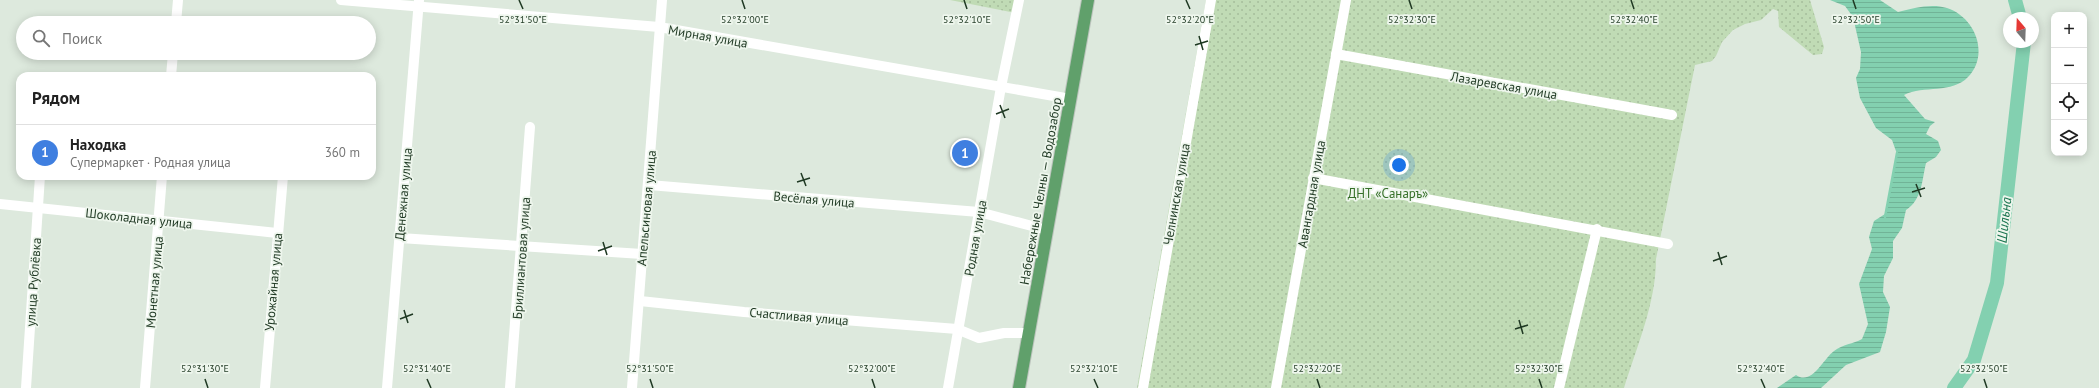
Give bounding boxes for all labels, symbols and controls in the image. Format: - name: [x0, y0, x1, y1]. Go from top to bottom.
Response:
- north arrow: [2003, 12, 2039, 48]
- map controls: [2051, 12, 2087, 156]
- button: +: [2051, 12, 2087, 48]
- text: 52°31'50"E: [499, 13, 547, 26]
- text: 52°32'00"E: [721, 13, 769, 26]
- text: 52°32'10"E: [943, 13, 991, 26]
- text: 52°32'20"E: [1166, 13, 1214, 26]
- text: 52°32'30"E: [1388, 13, 1436, 26]
- text: 52°32'40"E: [1610, 13, 1658, 26]
- text: 52°32'50"E: [1832, 13, 1880, 26]
- search box: [16, 16, 376, 60]
- street label: Мирная улица: [667, 21, 749, 52]
- icon: search: [30, 27, 52, 49]
- text: Поиск: [62, 29, 102, 48]
- button: −: [2051, 48, 2087, 84]
- street label: Лазаревская улица: [1448, 68, 1559, 103]
- button: locate: [2051, 84, 2087, 120]
- text: Рядом: [32, 87, 80, 109]
- street label: Набережные Челны — Водозабор: [1016, 96, 1065, 286]
- button: layers: [2051, 120, 2087, 156]
- text: Находка: [70, 135, 126, 154]
- pin: 1: [952, 138, 978, 168]
- street label: Авангардная улица: [1294, 139, 1329, 249]
- street label: Челнинская улица: [1159, 142, 1194, 246]
- text: 1: [41, 144, 49, 161]
- text: 360 m: [325, 144, 360, 161]
- street label: Денежная улица: [391, 147, 416, 241]
- street label: Апельсиновая улица: [633, 150, 660, 267]
- text: Супермаркет · Родная улица: [70, 154, 231, 171]
- your location: [1389, 155, 1409, 175]
- park label: ДНТ «Санаръ»: [1348, 185, 1428, 202]
- street label: Весёлая улица: [773, 187, 855, 212]
- street label: Бриллиантовая улица: [509, 196, 534, 320]
- water label: Шильна: [1993, 196, 2015, 244]
- street label: Родная улица: [960, 199, 991, 277]
- street label: Шоколадная улица: [85, 204, 193, 233]
- street label: Урожайная улица: [261, 232, 286, 332]
- street label: Монетная улица: [142, 235, 167, 329]
- street label: улица Рублёвка: [22, 237, 45, 327]
- street label: Счастливая улица: [749, 304, 849, 329]
- text: 52°31'30"E: [181, 362, 229, 375]
- text: 52°31'40"E: [403, 362, 451, 375]
- text: 52°31'50"E: [626, 362, 674, 375]
- text: 52°32'00"E: [848, 362, 896, 375]
- text: 52°32'10"E: [1070, 362, 1118, 375]
- text: 52°32'20"E: [1293, 362, 1341, 375]
- text: 52°32'30"E: [1515, 362, 1563, 375]
- text: 52°32'40"E: [1737, 362, 1785, 375]
- text: 52°32'50"E: [1960, 362, 2008, 375]

